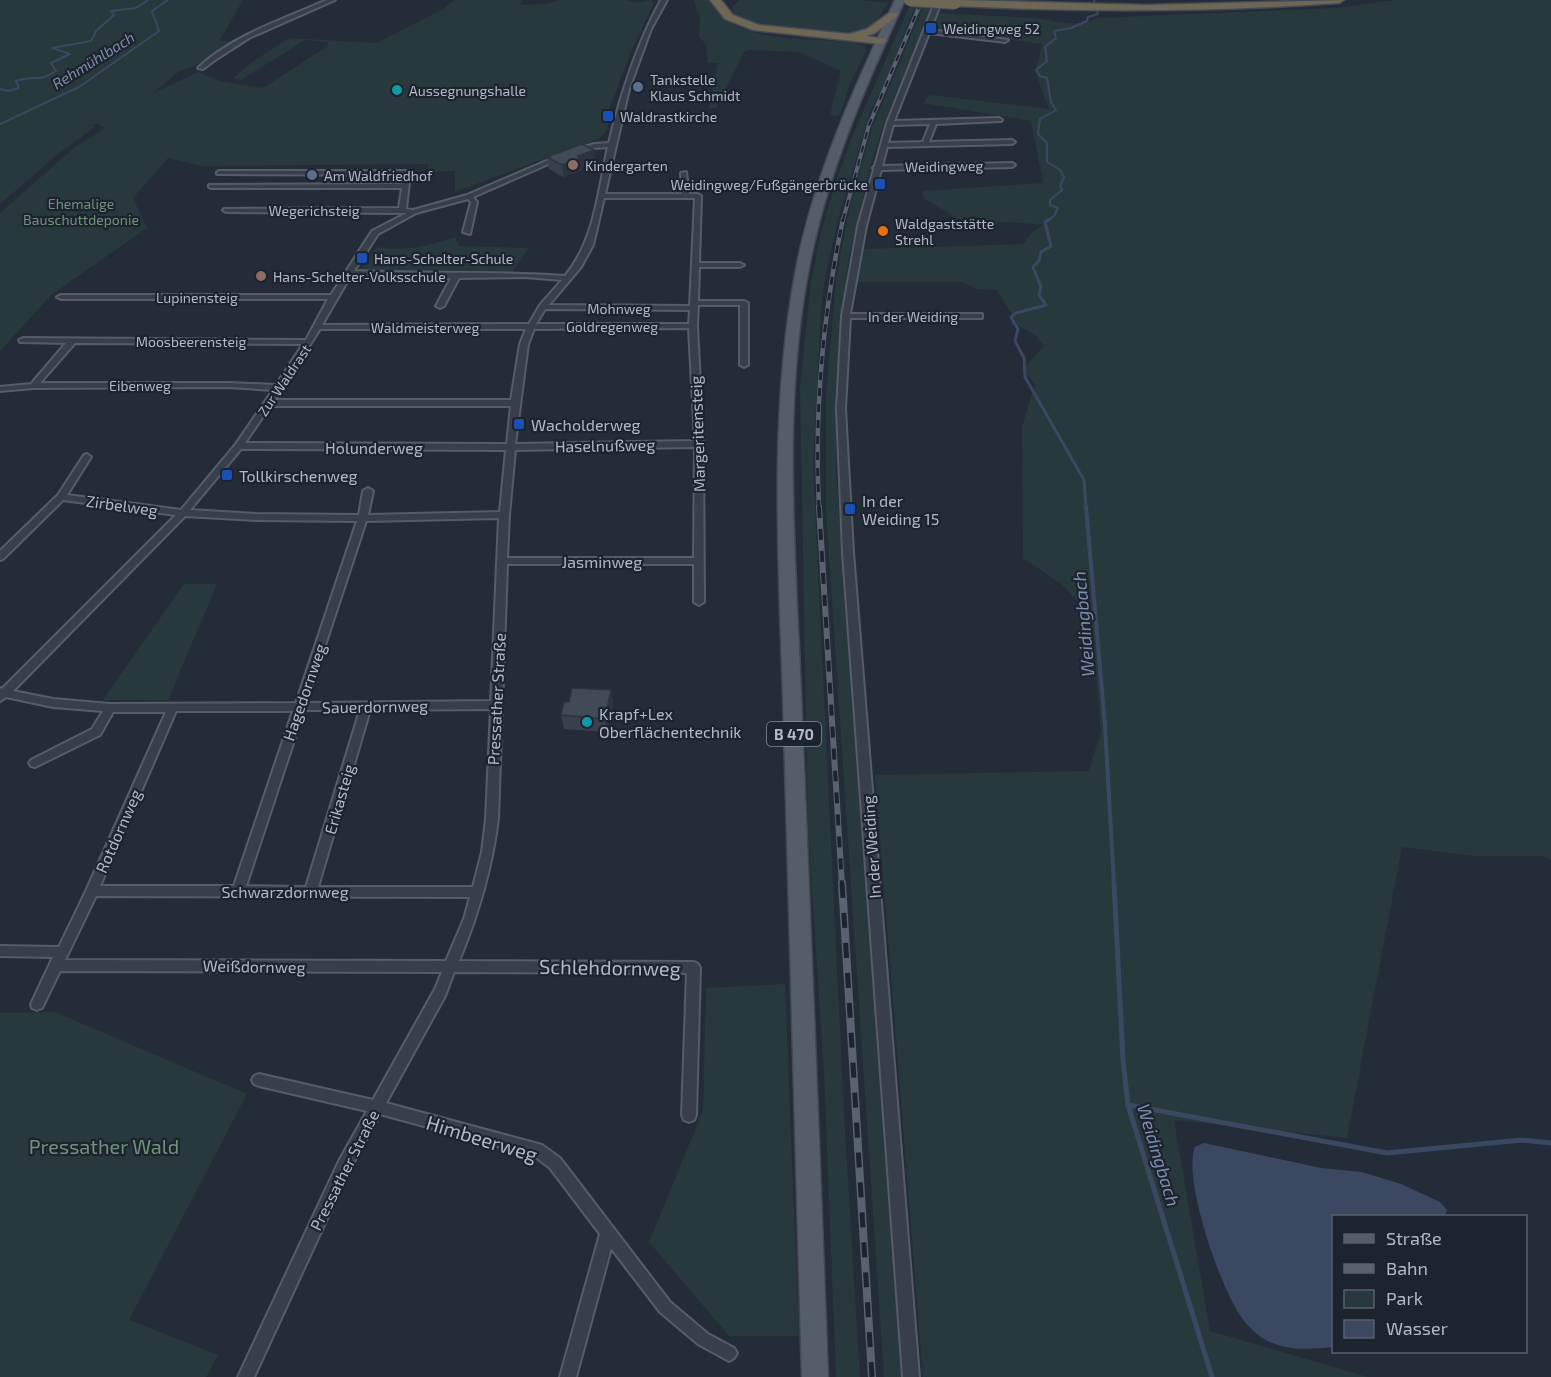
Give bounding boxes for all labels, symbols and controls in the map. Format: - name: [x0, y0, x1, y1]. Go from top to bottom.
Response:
- place label: Weidingweg 52: [943, 20, 1040, 37]
- marker: Weidingweg 52: [924, 21, 938, 35]
- water label: Rehmühlbach: [49, 28, 137, 92]
- place label: Tankstelle Klaus Schmidt: [650, 71, 740, 104]
- marker: Tankstelle Klaus Schmidt: [631, 80, 645, 94]
- place label: Aussegnungshalle: [409, 82, 526, 99]
- marker: Aussegnungshalle: [390, 83, 404, 97]
- place label: Waldrastkirche: [620, 108, 717, 125]
- marker: Waldrastkirche: [601, 109, 615, 123]
- place label: Kindergarten: [585, 157, 668, 174]
- street label: Weidingweg: [905, 157, 983, 175]
- marker: Kindergarten: [566, 158, 580, 172]
- place label: Am Waldfriedhof: [324, 167, 433, 184]
- marker: Am Waldfriedhof: [305, 168, 319, 182]
- place label: Weidingweg/Fußgängerbrücke: [670, 176, 868, 193]
- marker: Weidingweg/Fußgängerbrücke: [873, 177, 887, 191]
- park label: Ehemalige Bauschuttdeponie: [23, 195, 139, 228]
- street label: Wegerichsteig: [268, 202, 360, 219]
- place label: Waldgaststätte Strehl: [895, 215, 994, 248]
- marker: Waldgaststätte Strehl: [876, 224, 890, 238]
- place label: Hans-Schelter-Schule: [374, 250, 513, 267]
- marker: Hans-Schelter-Schule: [355, 251, 369, 265]
- place label: Hans-Schelter-Volksschule: [273, 268, 446, 285]
- marker: Hans-Schelter-Volksschule: [254, 269, 268, 283]
- street label: Lupinensteig: [156, 289, 238, 306]
- street label: Mohnweg: [587, 300, 651, 317]
- street label: In der Weiding: [868, 308, 958, 325]
- street label: Goldregenweg: [566, 318, 658, 335]
- street label: Waldmeisterweg: [371, 319, 479, 336]
- street label: Moosbeerensteig: [136, 333, 247, 350]
- street label: Zur Waldrast: [254, 341, 314, 419]
- street label: Margeritensteig: [685, 375, 709, 493]
- street label: Eibenweg: [109, 377, 171, 394]
- place label: Wacholderweg: [531, 415, 641, 434]
- marker: Wacholderweg: [512, 417, 526, 431]
- street label: Haselnußweg: [555, 435, 655, 455]
- street label: Holunderweg: [325, 438, 423, 457]
- place label: Tollkirschenweg: [239, 466, 357, 485]
- marker: Tollkirschenweg: [220, 468, 234, 482]
- street label: Zirbelweg: [85, 491, 159, 519]
- place label: In der Weiding 15: [862, 491, 939, 528]
- marker: In der Weiding 15: [843, 502, 857, 516]
- street label: Jasminweg: [562, 552, 642, 571]
- water label: Weidingbach: [1067, 570, 1099, 678]
- street label: Pressather Straße: [483, 632, 509, 766]
- street label: Hagedornweg: [278, 641, 330, 743]
- street label: Sauerdornweg: [322, 696, 428, 716]
- place label: Krapf+Lex Oberflächentechnik: [599, 704, 742, 741]
- marker: Krapf+Lex Oberflächentechnik: [580, 715, 594, 729]
- road number: B 470: [767, 722, 821, 746]
- street label: Erikasteig: [320, 762, 358, 836]
- street label: Rotdornweg: [91, 786, 145, 876]
- street label: In der Weiding: [858, 795, 884, 899]
- street label: Schwarzdornweg: [221, 882, 349, 901]
- street label: Schlehdornweg: [539, 954, 681, 980]
- street label: Weißdornweg: [202, 956, 306, 976]
- water label: Weidingbach: [1133, 1101, 1185, 1209]
- street label: Pressather Straße: [305, 1107, 383, 1233]
- street label: Himbeerweg: [423, 1110, 541, 1166]
- park label: Pressather Wald: [29, 1134, 179, 1158]
- legend: [1332, 1215, 1527, 1353]
- text: Straße: [1386, 1227, 1442, 1249]
- text: Bahn: [1386, 1257, 1428, 1279]
- text: Park: [1386, 1287, 1423, 1309]
- text: Wasser: [1386, 1317, 1448, 1339]

